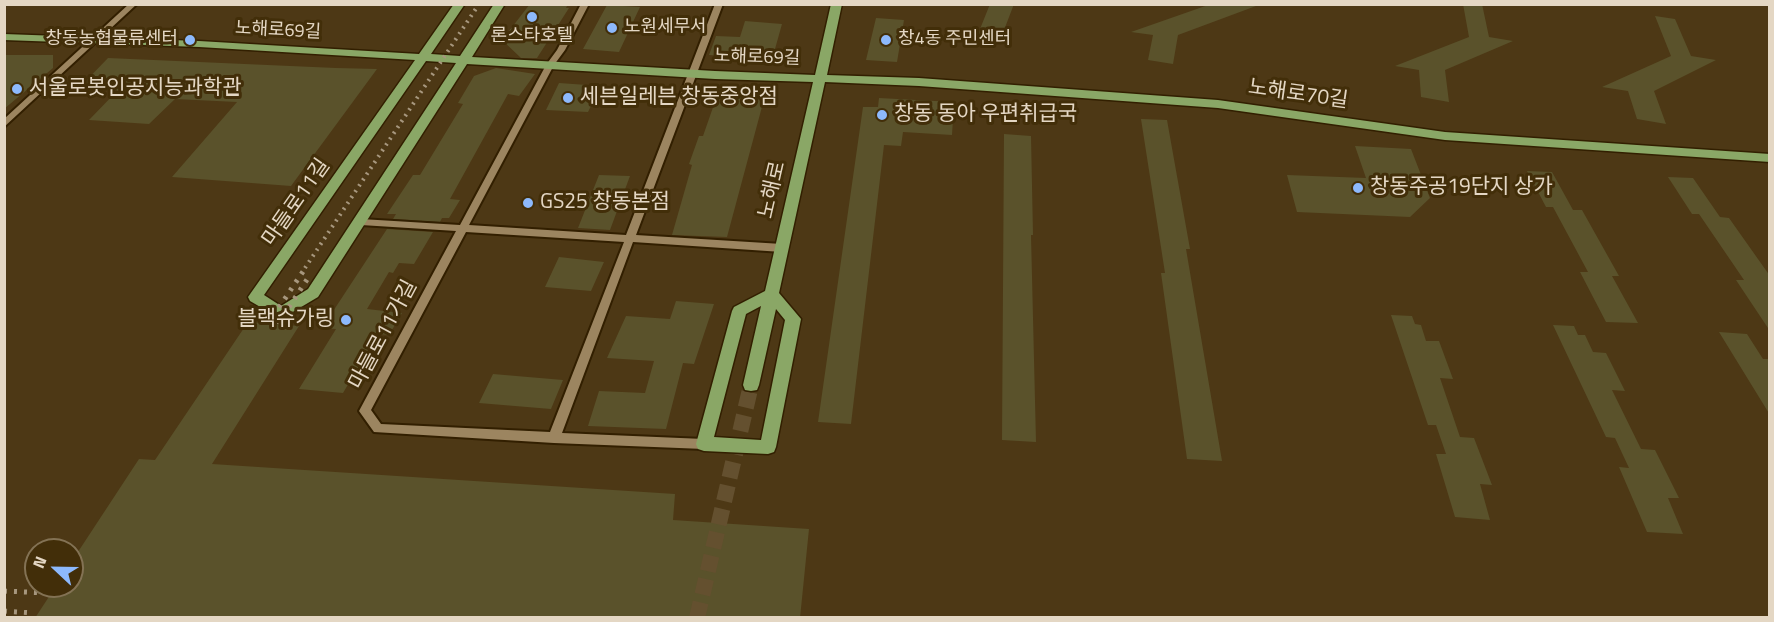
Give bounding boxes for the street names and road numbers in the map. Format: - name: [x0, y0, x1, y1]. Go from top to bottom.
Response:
- street label: 노해로69길: [234, 18, 322, 44]
- street label: 노해로69길: [713, 46, 801, 70]
- street label: 노해로70길: [1246, 76, 1350, 114]
- street label: 마들로11길: [258, 154, 336, 252]
- street label: 노해로: [754, 159, 792, 221]
- street label: 마들로11가길: [345, 276, 423, 394]

